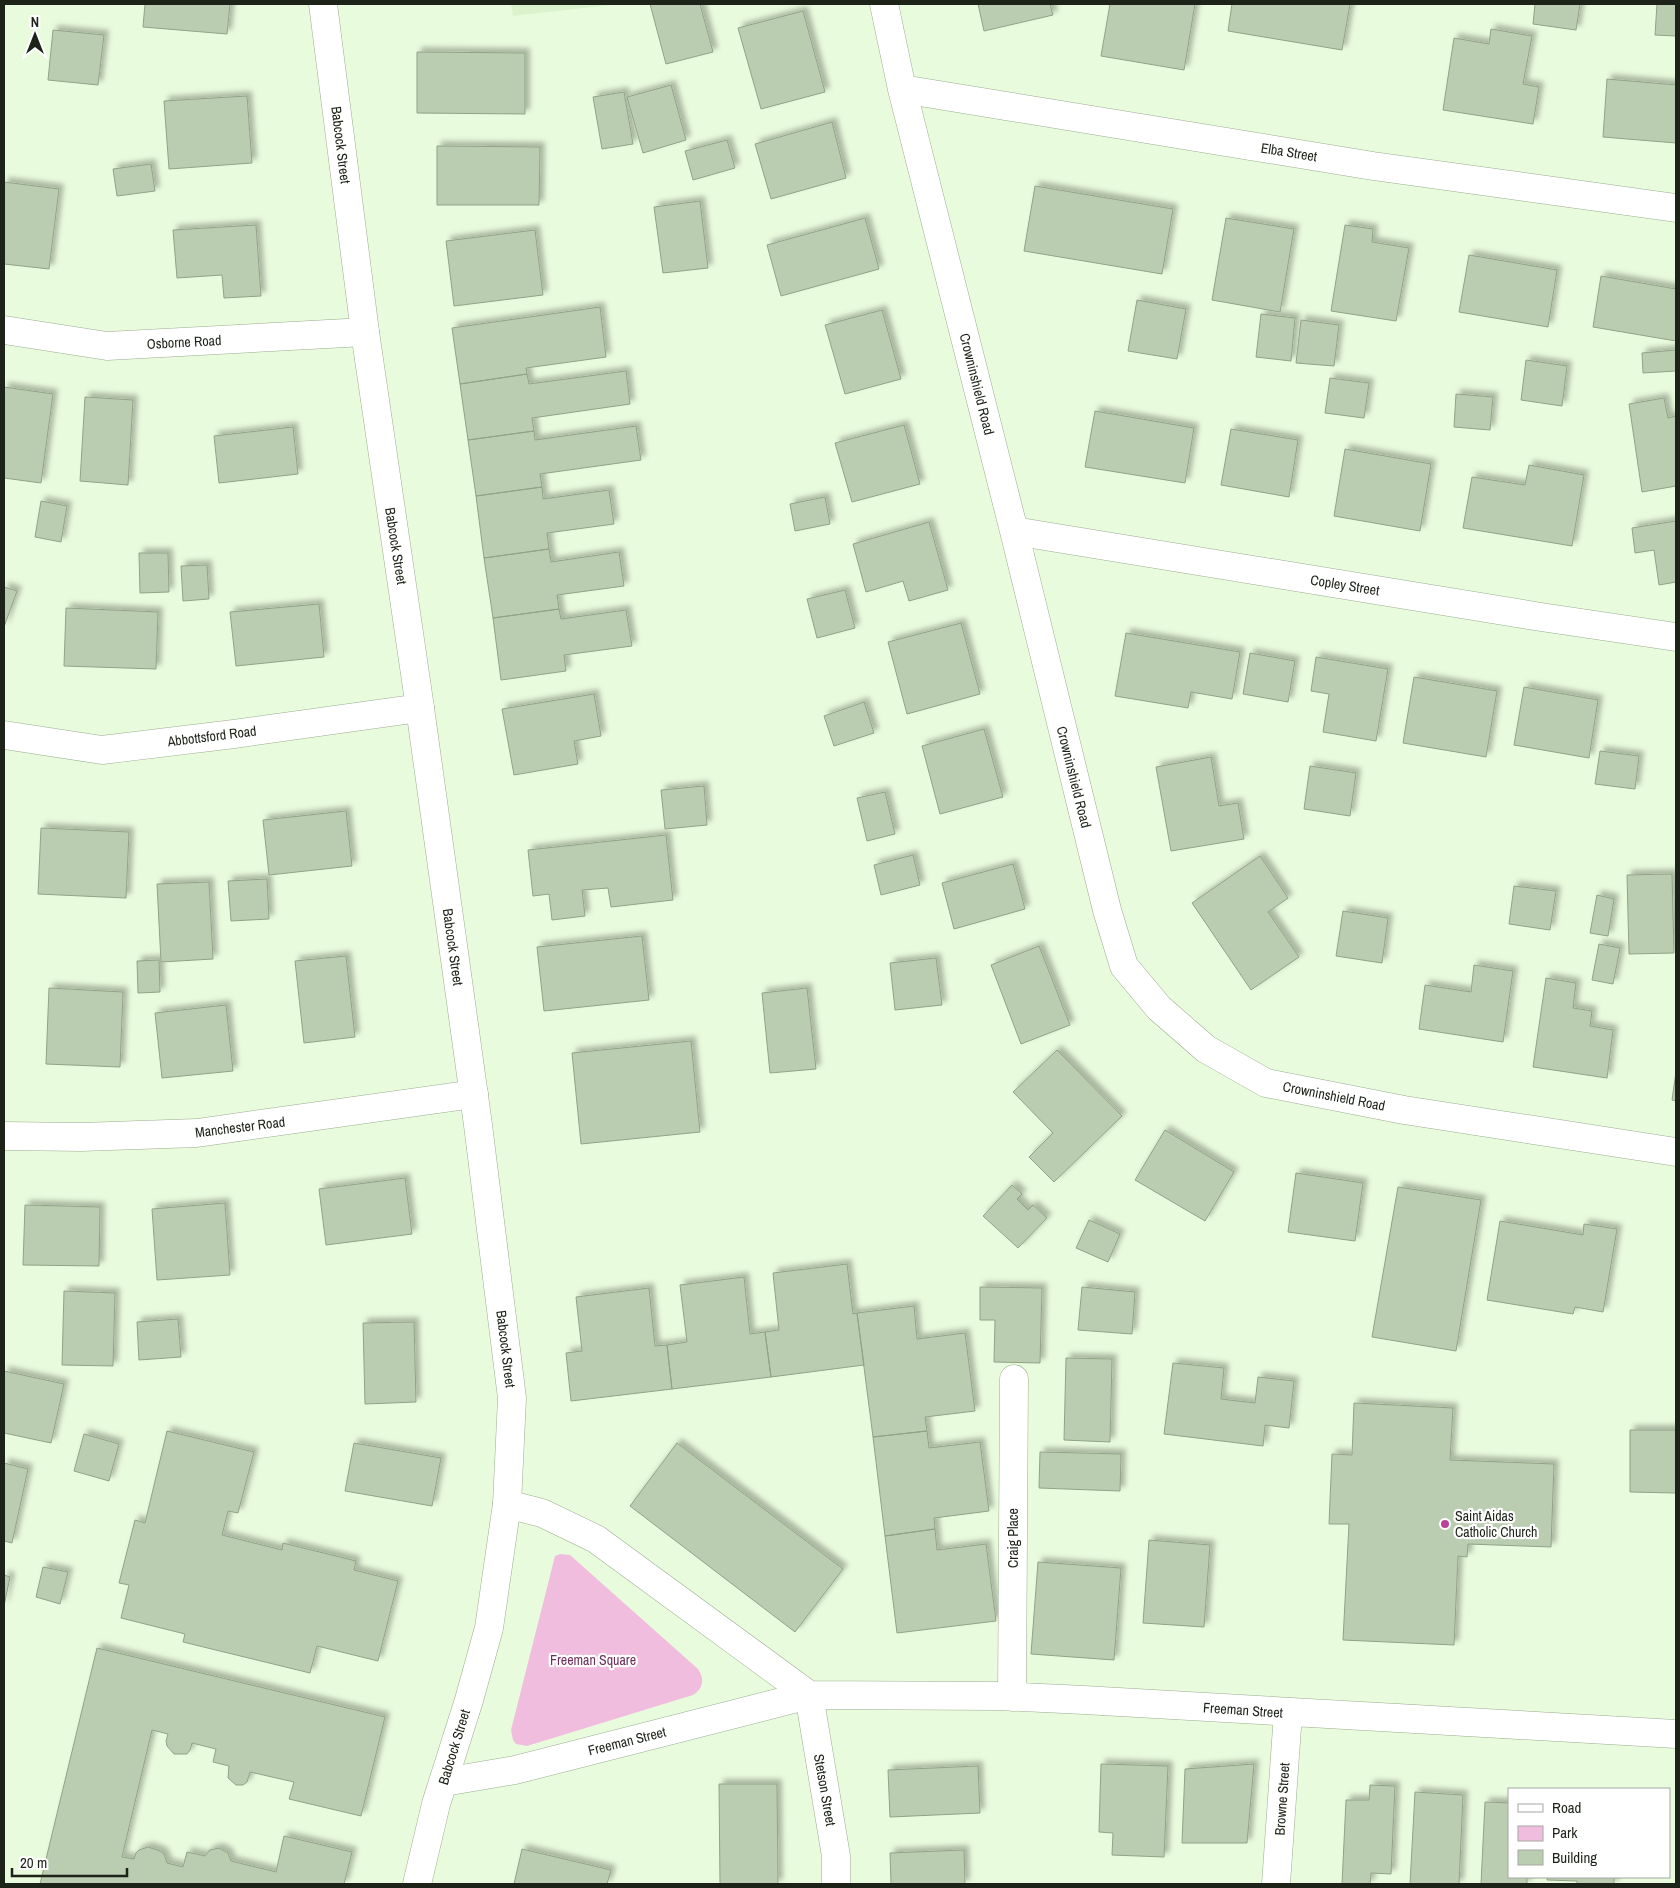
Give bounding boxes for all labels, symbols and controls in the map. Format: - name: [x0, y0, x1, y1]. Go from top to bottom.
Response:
- north arrow: [10, 10, 60, 60]
- text: N: [31, 13, 39, 31]
- street label: Babcock Street: [327, 105, 355, 185]
- street label: Elba Street: [1260, 139, 1318, 165]
- street label: Osborne Road: [146, 331, 222, 353]
- street label: Crowninshield Road: [956, 331, 998, 437]
- street label: Babcock Street: [381, 506, 411, 586]
- street label: Copley Street: [1309, 571, 1381, 599]
- street label: Abbottsford Road: [166, 722, 257, 750]
- street label: Crowninshield Road: [1053, 724, 1095, 830]
- street label: Babcock Street: [439, 907, 467, 987]
- street label: Crowninshield Road: [1281, 1077, 1387, 1115]
- street label: Manchester Road: [194, 1113, 286, 1141]
- street label: Babcock Street: [492, 1309, 520, 1389]
- place label: Saint Aidas Catholic Church: [1455, 1507, 1537, 1541]
- street label: Craig Place: [1004, 1508, 1022, 1568]
- marker: Saint Aidas Catholic Church: [1439, 1518, 1451, 1530]
- park label: Freeman Square: [550, 1651, 636, 1669]
- street label: Freeman Street: [1203, 1698, 1283, 1722]
- street label: Babcock Street: [434, 1707, 474, 1787]
- street label: Freeman Street: [586, 1723, 668, 1759]
- street label: Stetson Street: [810, 1753, 840, 1827]
- street label: Browne Street: [1270, 1762, 1294, 1836]
- legend: [1508, 1788, 1670, 1878]
- text: Road: [1552, 1797, 1581, 1818]
- text: Park: [1552, 1822, 1578, 1843]
- scale bar: [12, 1846, 128, 1878]
- text: Building: [1552, 1847, 1597, 1868]
- text: 20 m: [20, 1852, 47, 1873]

